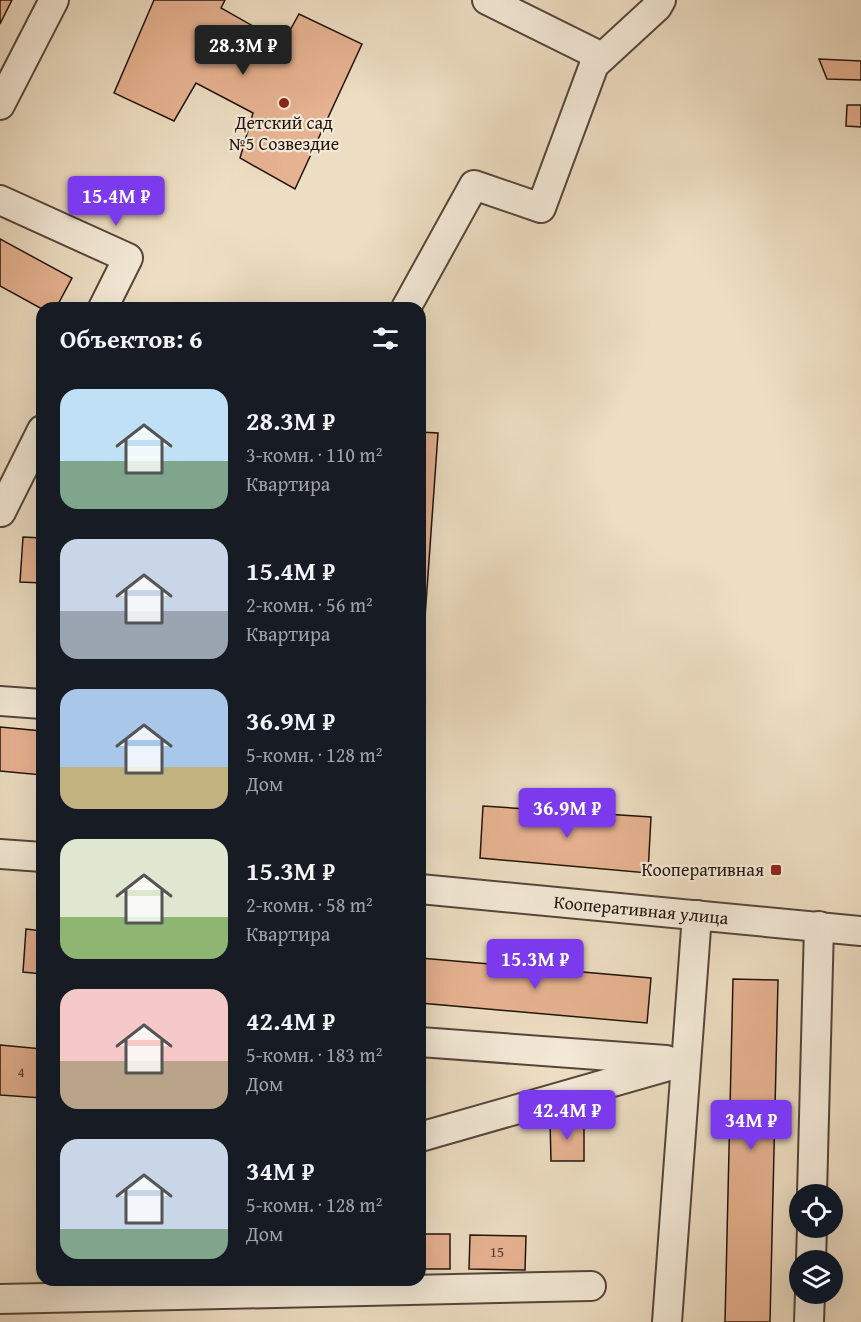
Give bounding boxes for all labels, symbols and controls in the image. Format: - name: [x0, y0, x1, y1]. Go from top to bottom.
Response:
- pin: 28.3M ₽: [188, 25, 298, 76]
- text: 28.3M ₽: [209, 30, 277, 59]
- marker: Детский сад №5 Созвездие: [277, 96, 291, 110]
- place label: Детский сад №5 Созвездие: [229, 109, 339, 157]
- pin: 15.4M ₽: [61, 176, 171, 227]
- text: 15.4M ₽: [82, 181, 150, 210]
- text: Объектов: 6: [60, 319, 203, 358]
- icon: filters: [369, 322, 402, 355]
- text: 28.3M ₽: [246, 401, 335, 440]
- icon: home: [108, 413, 180, 485]
- text: 3-комн. · 110 m²: [246, 440, 382, 469]
- text: Квартира: [246, 469, 330, 498]
- text: 15.4M ₽: [246, 551, 335, 590]
- icon: home: [108, 563, 180, 635]
- text: 2-комн. · 56 m²: [246, 590, 373, 619]
- text: Квартира: [246, 619, 330, 648]
- text: 36.9M ₽: [246, 701, 335, 740]
- icon: home: [108, 713, 180, 785]
- text: 5-комн. · 128 m²: [246, 740, 382, 769]
- text: Дом: [246, 769, 283, 798]
- pin: 36.9M ₽: [512, 788, 622, 839]
- text: 36.9M ₽: [533, 793, 601, 822]
- text: 15.3M ₽: [246, 851, 335, 890]
- place label: Кооперативная: [641, 856, 764, 883]
- icon: home: [108, 863, 180, 935]
- marker: Кооперативная: [769, 863, 783, 877]
- street label: Кооперативная улица: [553, 888, 730, 931]
- text: 2-комн. · 58 m²: [246, 890, 373, 919]
- text: Квартира: [246, 919, 330, 948]
- pin: 15.3M ₽: [480, 939, 590, 990]
- text: 15.3M ₽: [501, 944, 569, 973]
- text: 42.4M ₽: [246, 1001, 335, 1040]
- icon: home: [108, 1013, 180, 1085]
- text: 5-комн. · 183 m²: [246, 1040, 382, 1069]
- house number: 4: [17, 1061, 25, 1082]
- text: Дом: [246, 1069, 283, 1098]
- pin: 42.4M ₽: [512, 1090, 622, 1141]
- text: 42.4M ₽: [533, 1095, 601, 1124]
- pin: 34M ₽: [709, 1100, 793, 1151]
- text: 34M ₽: [725, 1105, 777, 1134]
- text: 34M ₽: [246, 1151, 315, 1190]
- icon: home: [108, 1163, 180, 1235]
- map controls: [789, 1184, 843, 1304]
- button: locate: [789, 1184, 843, 1238]
- text: 5-комн. · 128 m²: [246, 1190, 382, 1219]
- text: Дом: [246, 1219, 283, 1248]
- house number: 15: [490, 1241, 504, 1262]
- button: layers: [789, 1250, 843, 1304]

